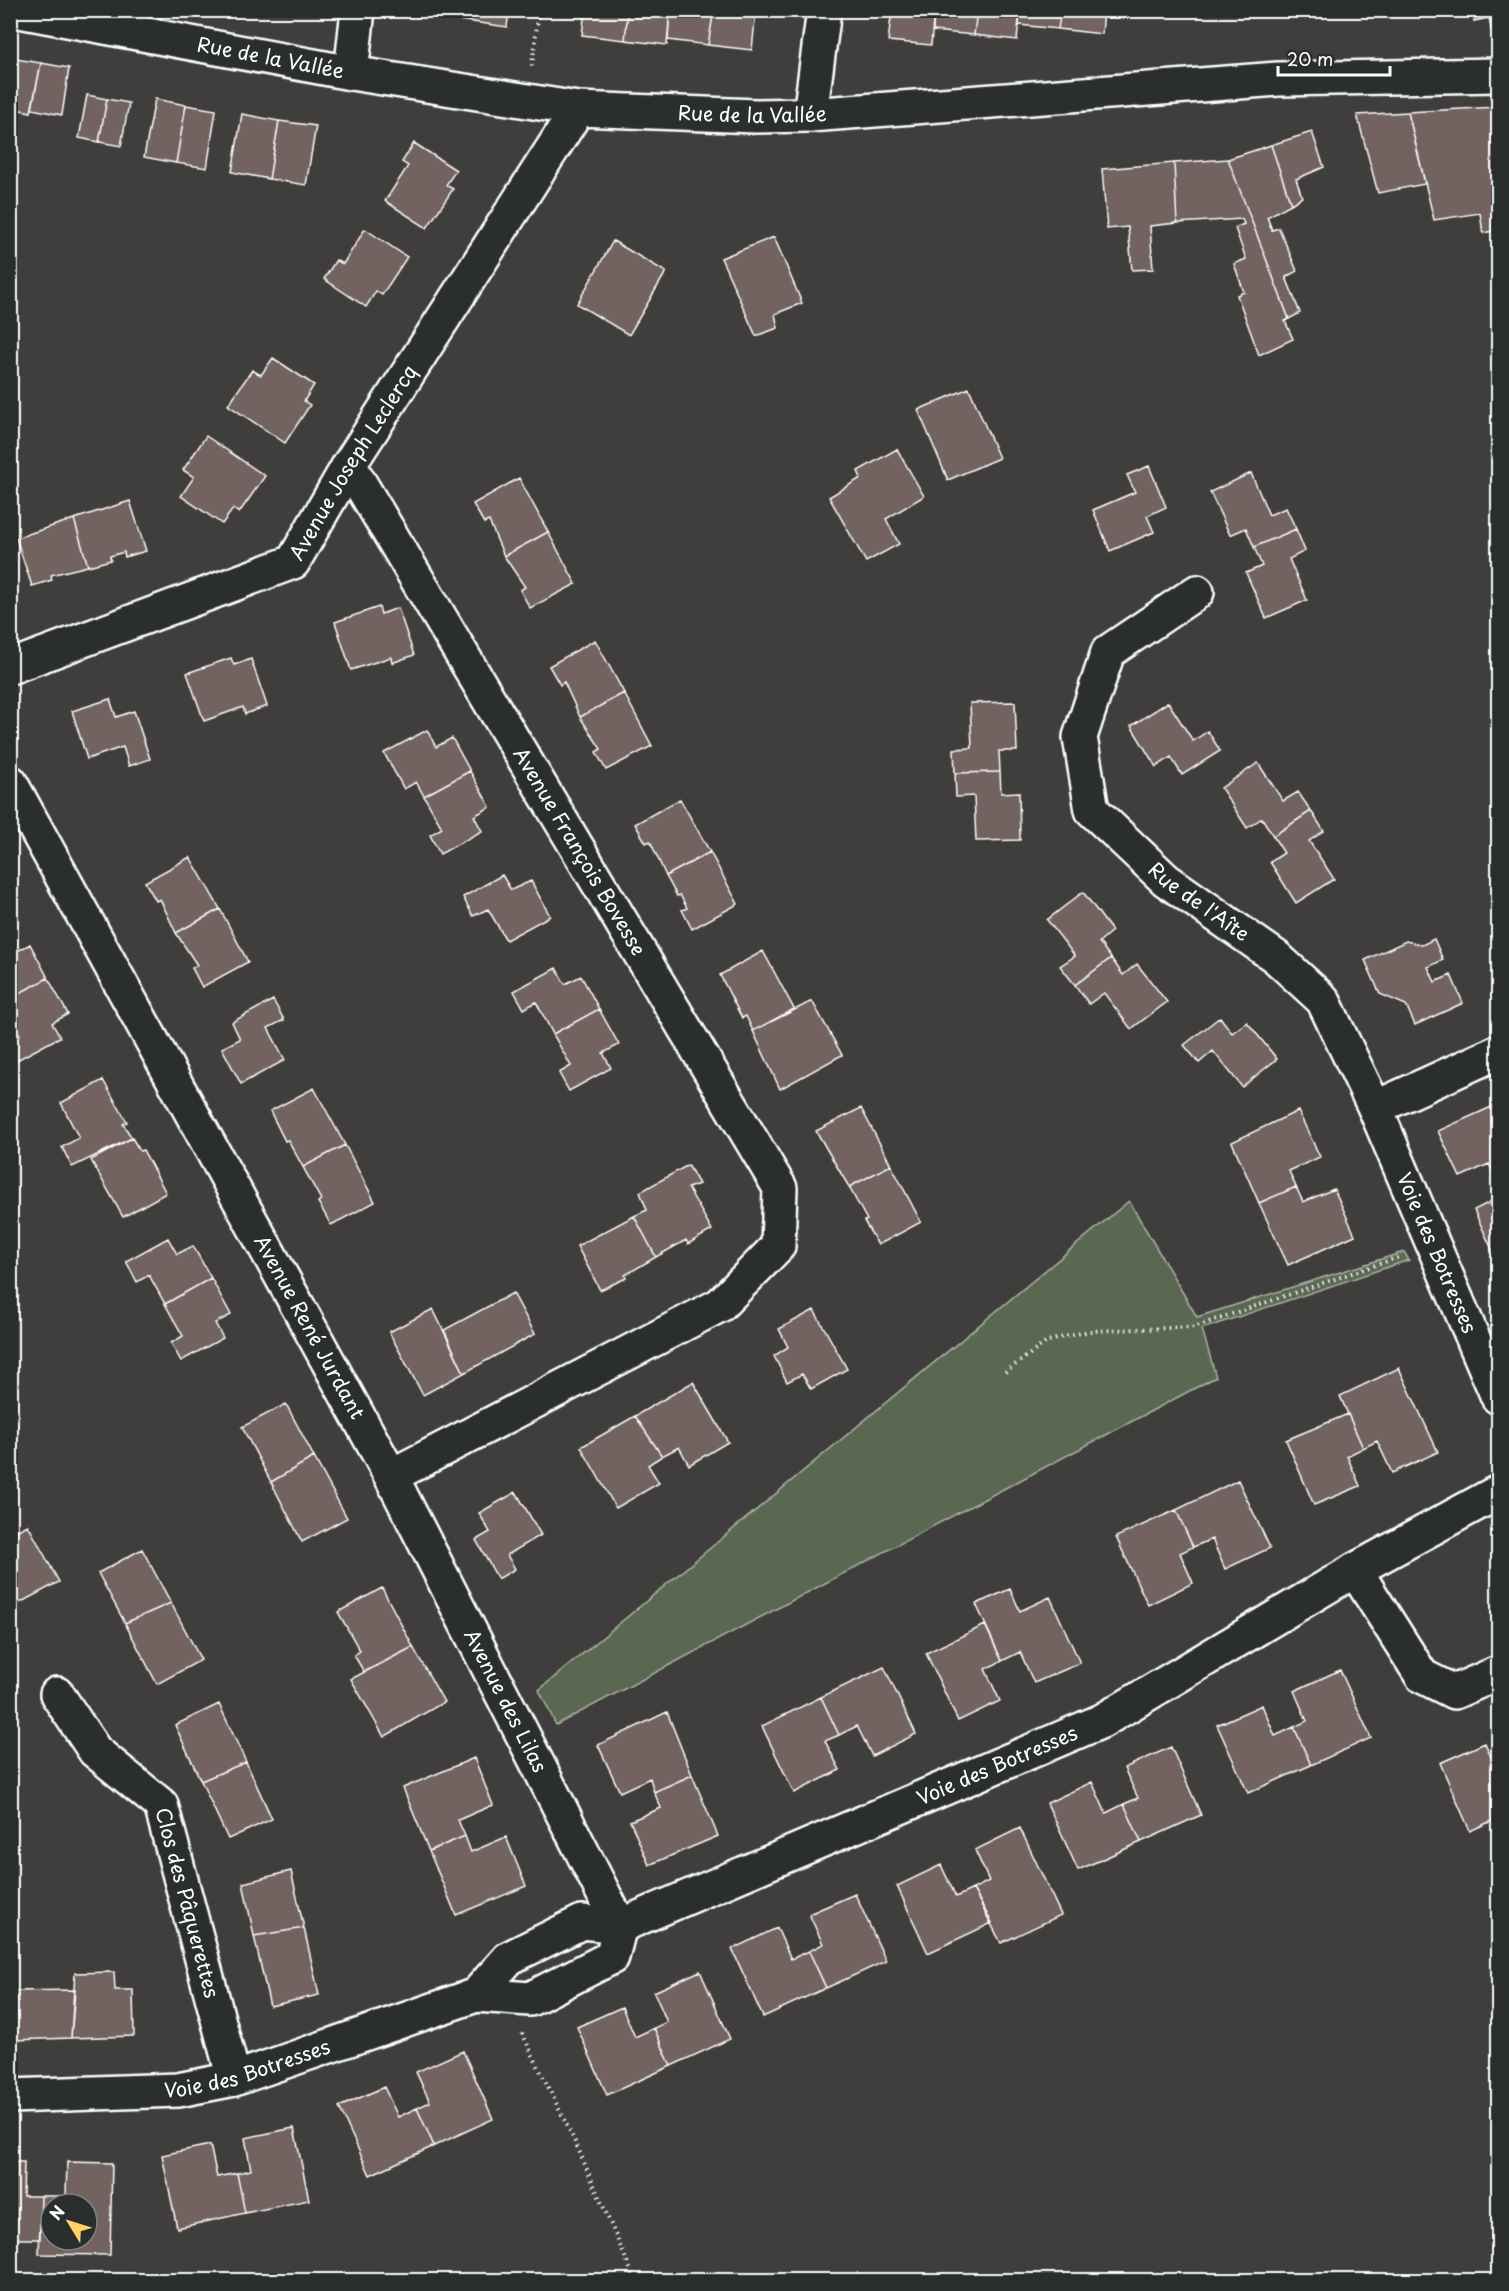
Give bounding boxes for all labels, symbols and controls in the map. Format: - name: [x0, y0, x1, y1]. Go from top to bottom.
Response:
- street label: Rue de la Vallée: [195, 29, 347, 85]
- scale bar: [1278, 39, 1390, 77]
- text: 20 m: [1287, 45, 1333, 72]
- street label: Rue de la Vallée: [677, 97, 828, 130]
- street label: Avenue Joseph Leclercq: [281, 359, 424, 565]
- street label: Avenue François Bovesse: [507, 741, 654, 961]
- street label: Rue de l'Aîte: [1142, 855, 1256, 948]
- street label: Voie des Botresses: [1390, 1168, 1485, 1338]
- street label: Avenue René Jurdant: [247, 1229, 373, 1424]
- street label: Avenue des Lilas: [457, 1624, 555, 1777]
- street label: Voie des Botresses: [912, 1717, 1082, 1812]
- street label: Clos des Pâquerettes: [148, 1804, 228, 2001]
- street label: Voie des Botresses: [163, 2031, 334, 2104]
- north arrow: [39, 2192, 99, 2252]
- text: N: [43, 2200, 70, 2225]

